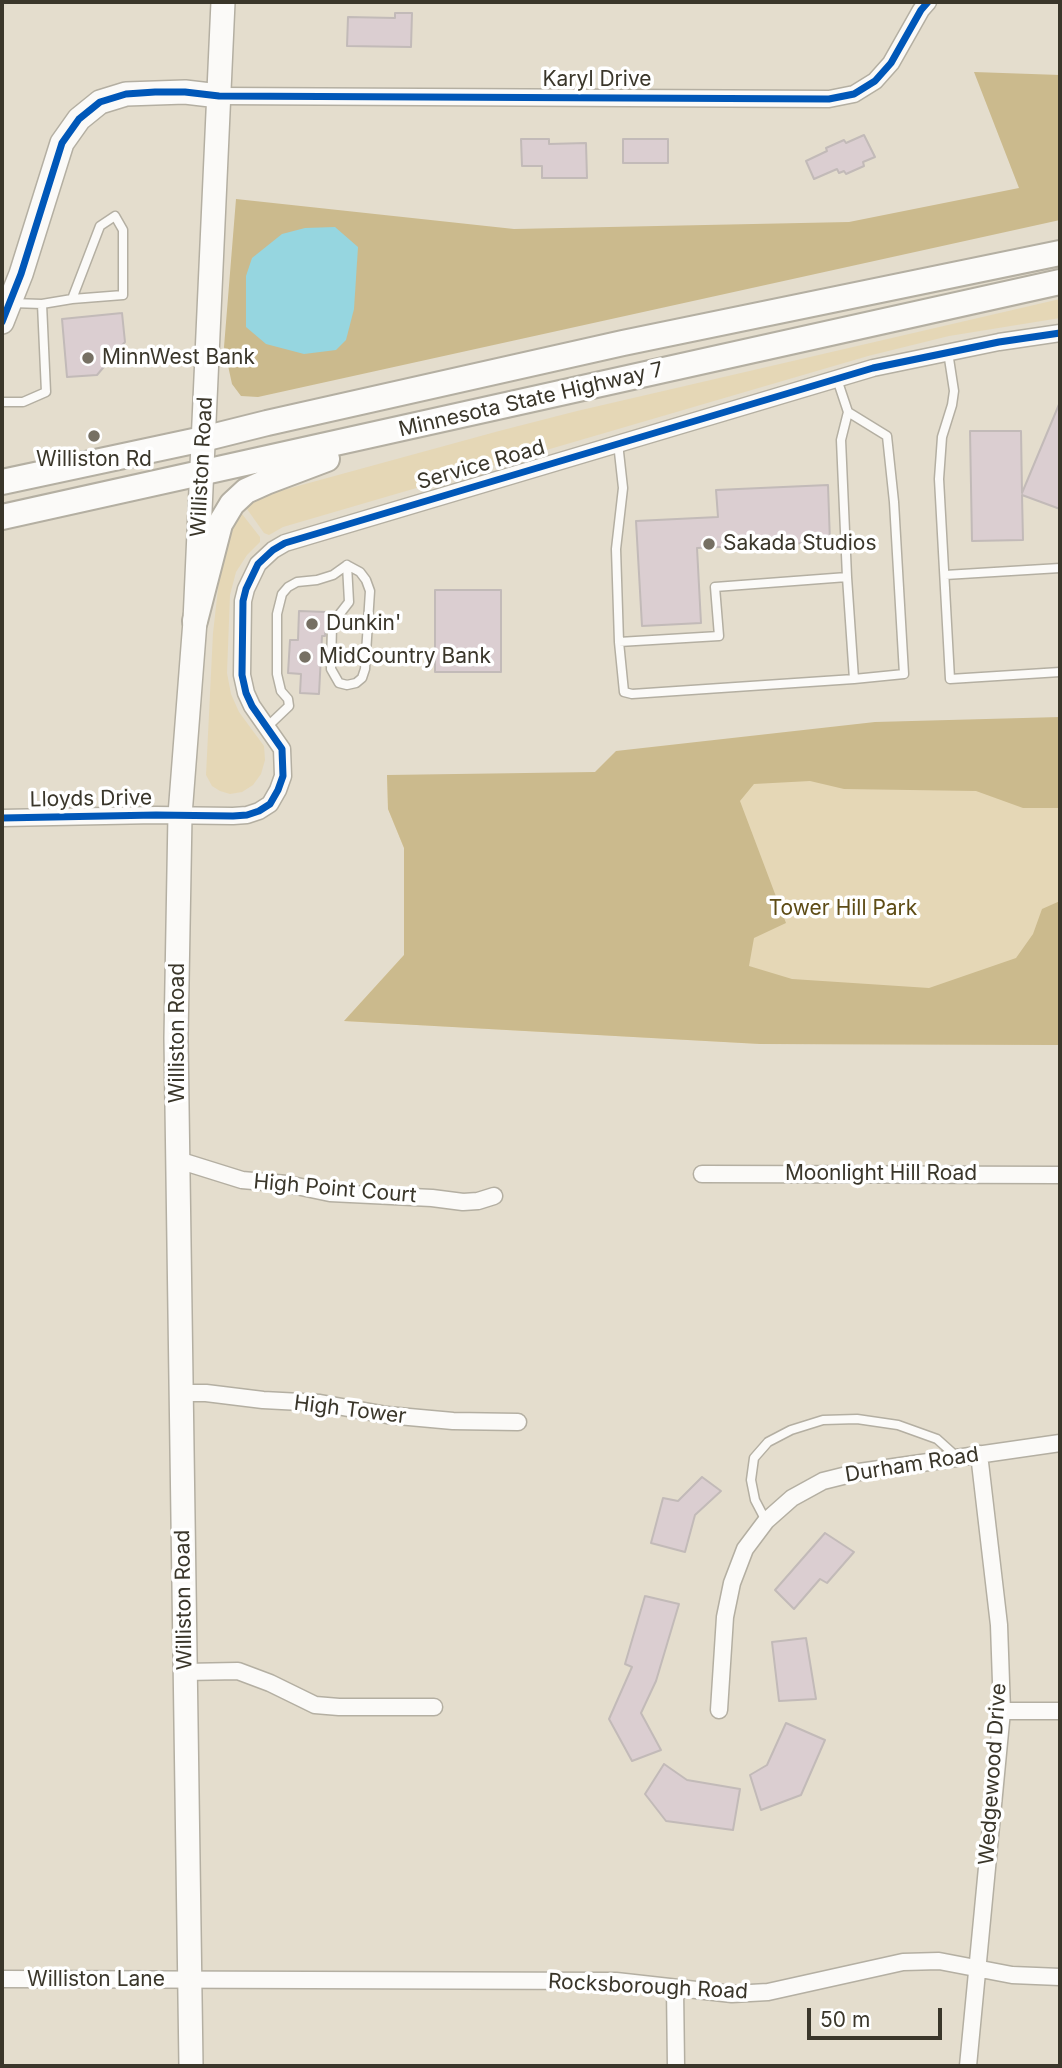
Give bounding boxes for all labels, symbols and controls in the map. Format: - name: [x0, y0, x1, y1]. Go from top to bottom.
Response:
- street label: Karyl Drive: [542, 67, 652, 93]
- place label: MinnWest Bank: [102, 345, 255, 371]
- marker: MinnWest Bank: [80, 350, 96, 366]
- street label: Minnesota State Highway 7: [396, 357, 666, 443]
- street label: Williston Road: [186, 396, 218, 538]
- marker: Williston Rd: [86, 428, 102, 444]
- street label: Service Road: [414, 435, 548, 495]
- place label: Williston Rd: [36, 447, 152, 473]
- place label: Sakada Studios: [723, 531, 877, 557]
- marker: Sakada Studios: [701, 536, 717, 552]
- place label: Dunkin': [326, 611, 401, 637]
- marker: Dunkin': [304, 616, 320, 632]
- place label: MidCountry Bank: [319, 644, 491, 670]
- marker: MidCountry Bank: [297, 649, 313, 665]
- street label: Lloyds Drive: [30, 785, 152, 813]
- park label: Tower Hill Park: [769, 896, 917, 922]
- street label: Williston Road: [165, 963, 191, 1103]
- street label: Moonlight Hill Road: [785, 1161, 977, 1187]
- street label: High Point Court: [252, 1169, 418, 1209]
- street label: High Tower: [292, 1391, 408, 1429]
- street label: Durham Road: [843, 1442, 981, 1488]
- street label: Williston Road: [170, 1530, 198, 1670]
- street label: Wedgewood Drive: [974, 1682, 1012, 1866]
- street label: Williston Lane: [27, 1967, 165, 1993]
- street label: Rocksborough Road: [547, 1969, 749, 2005]
- scale bar: [810, 1994, 945, 2038]
- text: 50 m: [820, 2007, 870, 2032]

